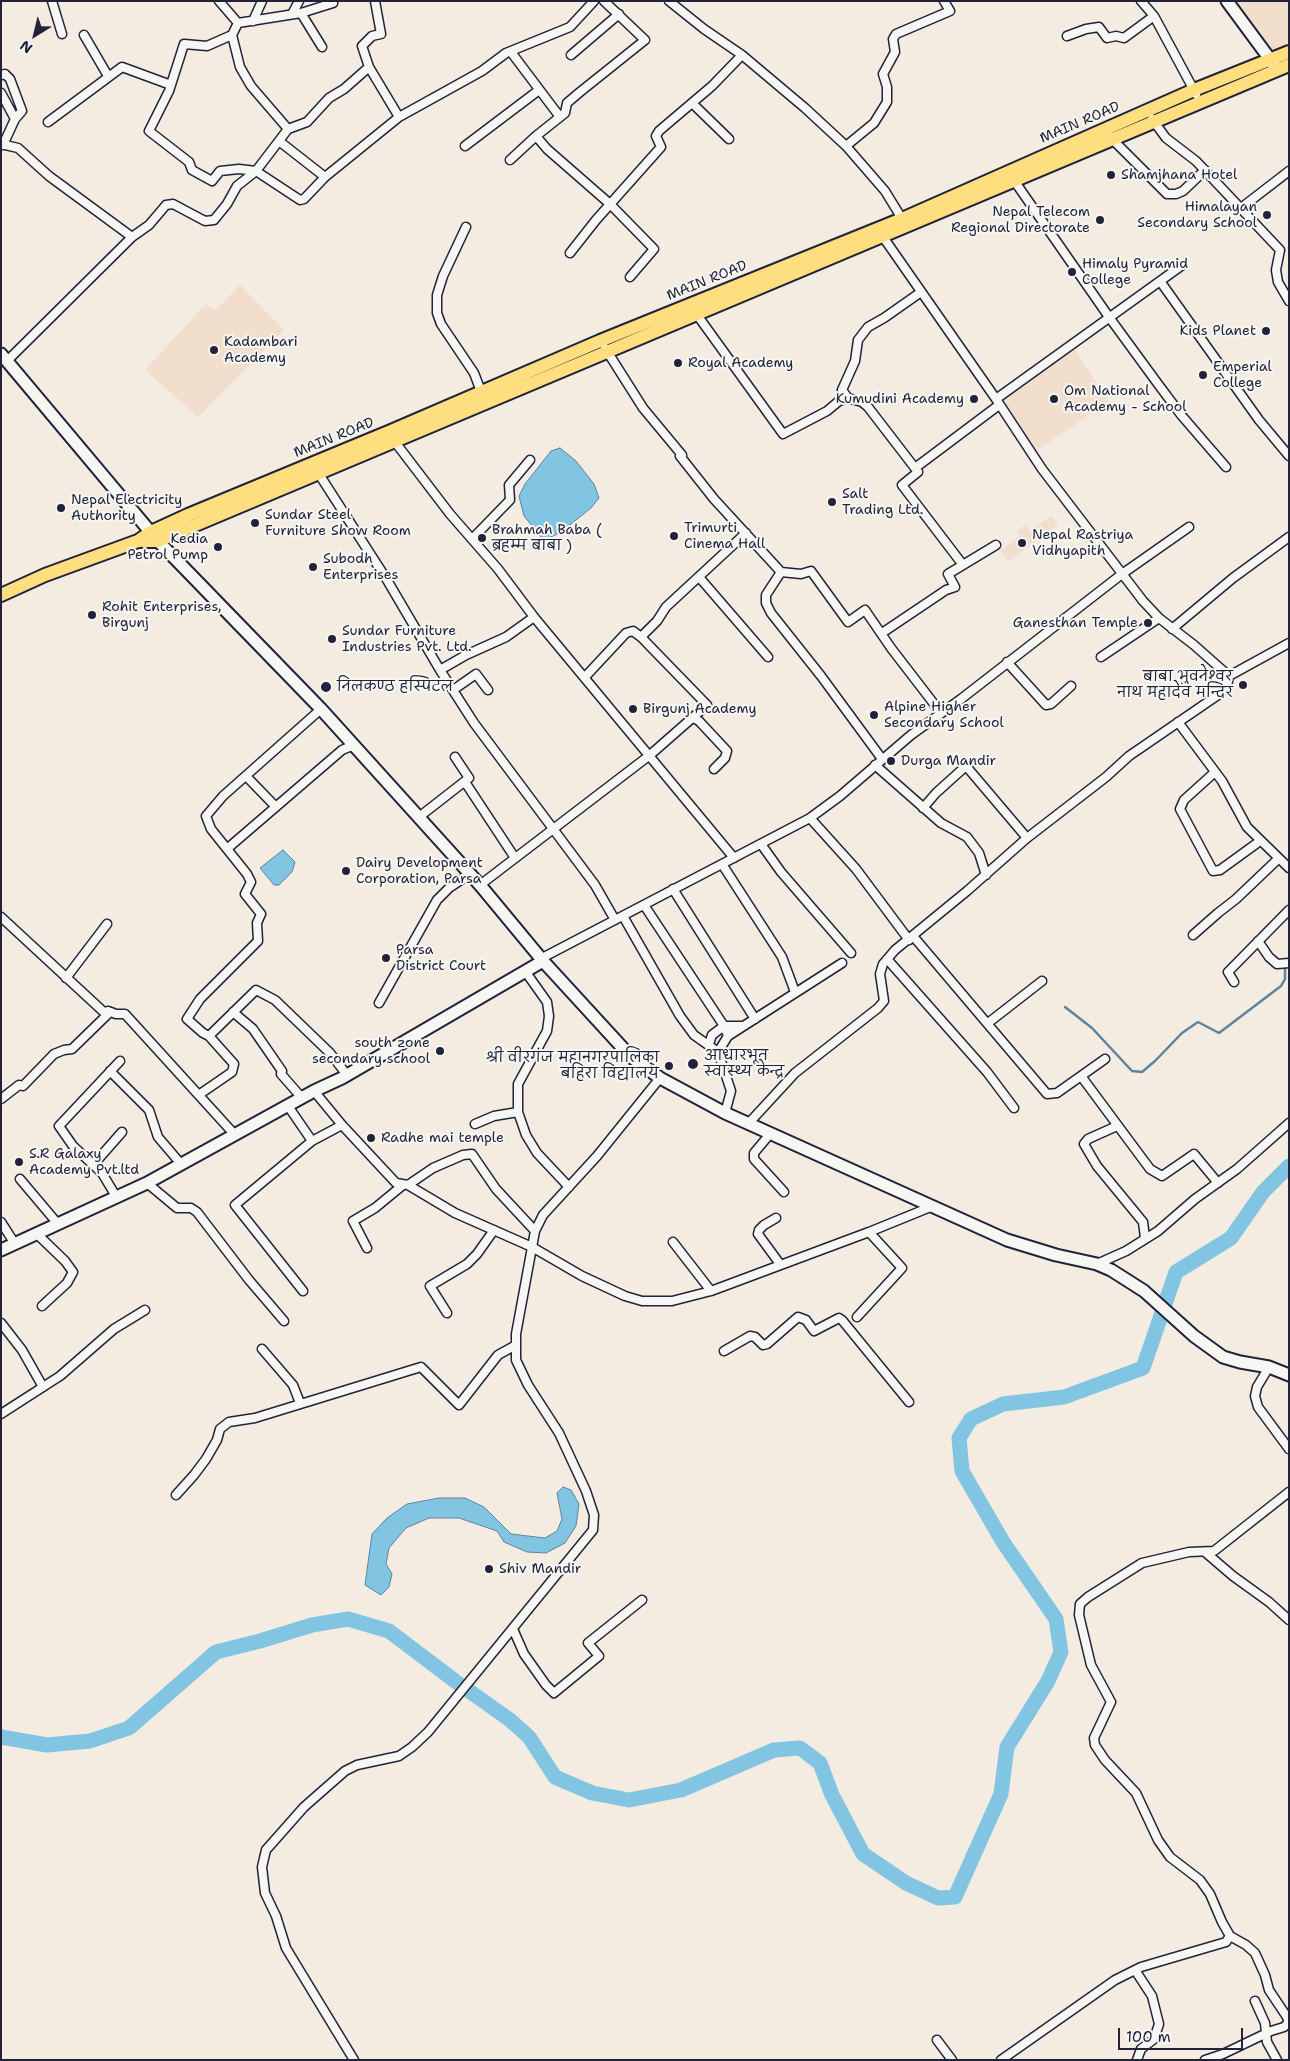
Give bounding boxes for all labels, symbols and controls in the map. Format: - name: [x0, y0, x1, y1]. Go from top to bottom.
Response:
- north arrow: [10, 10, 60, 60]
- text: N: [16, 37, 36, 58]
- street label: MAIN ROAD: [1038, 99, 1122, 147]
- place label: Shamjhana Hotel: [1121, 167, 1237, 183]
- marker: Shamjhana Hotel: [1105, 169, 1117, 181]
- place label: Himalayan Secondary School: [1137, 199, 1257, 232]
- place label: Nepal Telecom Regional Directorate: [951, 204, 1090, 236]
- marker: Himalayan Secondary School: [1261, 209, 1273, 221]
- marker: Nepal Telecom Regional Directorate: [1094, 214, 1106, 226]
- place label: Himaly Pyramid College: [1082, 256, 1188, 288]
- street label: MAIN ROAD: [664, 257, 750, 305]
- marker: Himaly Pyramid College: [1066, 266, 1078, 278]
- place label: Kids Planet: [1179, 323, 1256, 339]
- marker: Kids Planet: [1260, 325, 1272, 337]
- place label: Kadambari Academy: [224, 334, 298, 367]
- marker: Kadambari Academy: [208, 344, 220, 356]
- place label: Royal Academy: [688, 355, 793, 371]
- marker: Royal Academy: [672, 357, 684, 369]
- place label: Emperial College: [1213, 359, 1272, 392]
- marker: Emperial College: [1197, 369, 1209, 381]
- place label: Om National Academy - School: [1064, 383, 1186, 416]
- place label: Kumudini Academy: [836, 391, 964, 407]
- marker: Kumudini Academy: [968, 393, 980, 405]
- marker: Om National Academy - School: [1048, 393, 1060, 405]
- street label: MAIN ROAD: [291, 414, 377, 462]
- place label: Salt Trading Ltd.: [842, 486, 923, 518]
- place label: Nepal Electricity Authority: [71, 492, 182, 524]
- marker: Salt Trading Ltd.: [826, 496, 838, 508]
- marker: Nepal Electricity Authority: [55, 502, 67, 514]
- place label: Sundar Steel Furniture Show Room: [265, 507, 411, 540]
- marker: Sundar Steel Furniture Show Room: [249, 517, 261, 529]
- place label: Trimurti Cinema Hall: [684, 520, 765, 552]
- place label: Brahmah Baba ( ब्रहम्म बाबा ): [492, 522, 602, 554]
- place label: Nepal Rastriya Vidhyapith: [1032, 527, 1133, 560]
- marker: Trimurti Cinema Hall: [668, 530, 680, 542]
- place label: Kedia Petrol Pump: [128, 531, 208, 564]
- marker: Brahmah Baba ( ब्रहम्म बाबा ): [476, 532, 488, 544]
- marker: Nepal Rastriya Vidhyapith: [1016, 537, 1028, 549]
- marker: Kedia Petrol Pump: [212, 541, 224, 553]
- place label: Subodh Enterprises: [323, 551, 398, 584]
- marker: Subodh Enterprises: [307, 561, 319, 573]
- place label: Rohit Enterprises, Birgunj: [102, 599, 221, 632]
- marker: Rohit Enterprises, Birgunj: [86, 609, 98, 621]
- place label: Ganesthan Temple: [1013, 615, 1138, 631]
- marker: Ganesthan Temple: [1142, 617, 1154, 629]
- place label: Sundar Furniture Industries Pvt. Ltd.: [342, 623, 472, 656]
- marker: Sundar Furniture Industries Pvt. Ltd.: [326, 633, 338, 645]
- place label: बाबा भुवनेश्वर नाथ महादेव मन्दिर: [1117, 669, 1233, 702]
- place label: निलकण्ठ हस्पिटल: [337, 679, 453, 695]
- marker: बाबा भुवनेश्वर नाथ महादेव मन्दिर: [1237, 679, 1249, 691]
- marker: निलकण्ठ हस्पिटल: [319, 680, 333, 694]
- place label: Alpine Higher Secondary School: [884, 699, 1004, 732]
- place label: Birgunj Academy: [643, 701, 757, 717]
- marker: Birgunj Academy: [627, 703, 639, 715]
- marker: Alpine Higher Secondary School: [868, 709, 880, 721]
- place label: Durga Mandir: [901, 753, 996, 769]
- marker: Durga Mandir: [885, 755, 897, 767]
- place label: Dairy Development Corporation, Parsa: [356, 855, 483, 888]
- marker: Dairy Development Corporation, Parsa: [340, 865, 352, 877]
- place label: Parsa District Court: [396, 942, 486, 974]
- marker: Parsa District Court: [380, 952, 392, 964]
- place label: south zone secondary school: [312, 1035, 430, 1068]
- marker: south zone secondary school: [434, 1045, 446, 1057]
- place label: आधारभूत स्वास्थ्य केन्द्र: [704, 1048, 784, 1080]
- place label: श्री वीरगंज महानगरपालिका बहिरा विद्यालय: [486, 1050, 659, 1082]
- marker: आधारभूत स्वास्थ्य केन्द्र: [686, 1057, 700, 1071]
- marker: श्री वीरगंज महानगरपालिका बहिरा विद्यालय: [663, 1060, 675, 1072]
- place label: Radhe mai temple: [381, 1130, 504, 1146]
- marker: Radhe mai temple: [365, 1132, 377, 1144]
- place label: S.R Galaxy Academy Pvt.ltd: [29, 1146, 139, 1178]
- marker: S.R Galaxy Academy Pvt.ltd: [13, 1156, 25, 1168]
- place label: Shiv Mandir: [499, 1561, 581, 1577]
- marker: Shiv Mandir: [483, 1563, 495, 1575]
- scale bar: [1120, 2018, 1245, 2050]
- text: 100 m: [1126, 2027, 1171, 2047]

